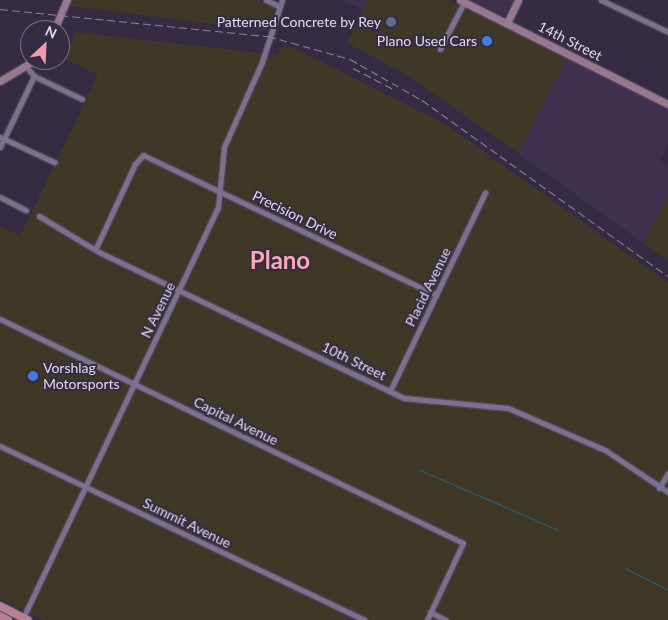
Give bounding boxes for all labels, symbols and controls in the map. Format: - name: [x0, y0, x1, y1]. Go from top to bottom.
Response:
- place label: Patterned Concrete by Rey: [216, 14, 381, 30]
- marker: Patterned Concrete by Rey: [385, 16, 397, 28]
- street label: 14th Street: [535, 18, 605, 64]
- north arrow: [20, 20, 70, 70]
- text: N: [43, 22, 60, 42]
- place label: Plano Used Cars: [377, 33, 477, 49]
- marker: Plano Used Cars: [481, 35, 493, 47]
- street label: Precision Drive: [250, 187, 340, 243]
- street label: Placid Avenue: [402, 244, 454, 330]
- district label: Plano: [250, 246, 310, 274]
- street label: N Avenue: [137, 279, 179, 341]
- street label: 10th Street: [319, 338, 389, 384]
- place label: Vorshlag Motorsports: [43, 360, 120, 392]
- marker: Vorshlag Motorsports: [27, 370, 39, 382]
- street label: Capital Avenue: [191, 393, 281, 449]
- street label: Summit Avenue: [140, 494, 234, 552]

